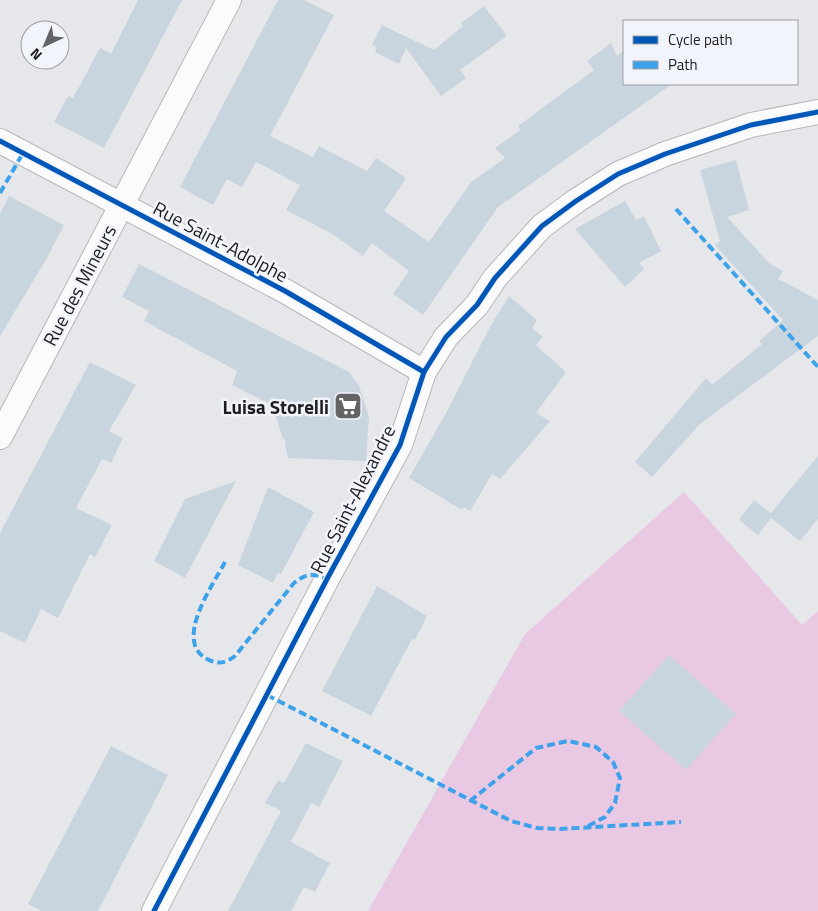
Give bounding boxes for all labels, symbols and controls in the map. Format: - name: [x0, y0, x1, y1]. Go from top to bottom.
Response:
- north arrow: [20, 20, 70, 70]
- legend: [623, 20, 798, 85]
- text: Cycle path: [668, 28, 733, 51]
- text: N: [25, 44, 46, 66]
- text: Path: [668, 53, 698, 76]
- street label: Rue Saint-Adolphe: [148, 193, 294, 289]
- street label: Rue des Mineurs: [35, 219, 123, 351]
- supermarket icon: Luisa Storelli: [333, 391, 363, 421]
- place label: Luisa Storelli: [223, 392, 329, 421]
- street label: Rue Saint-Alexandre: [302, 420, 402, 578]

